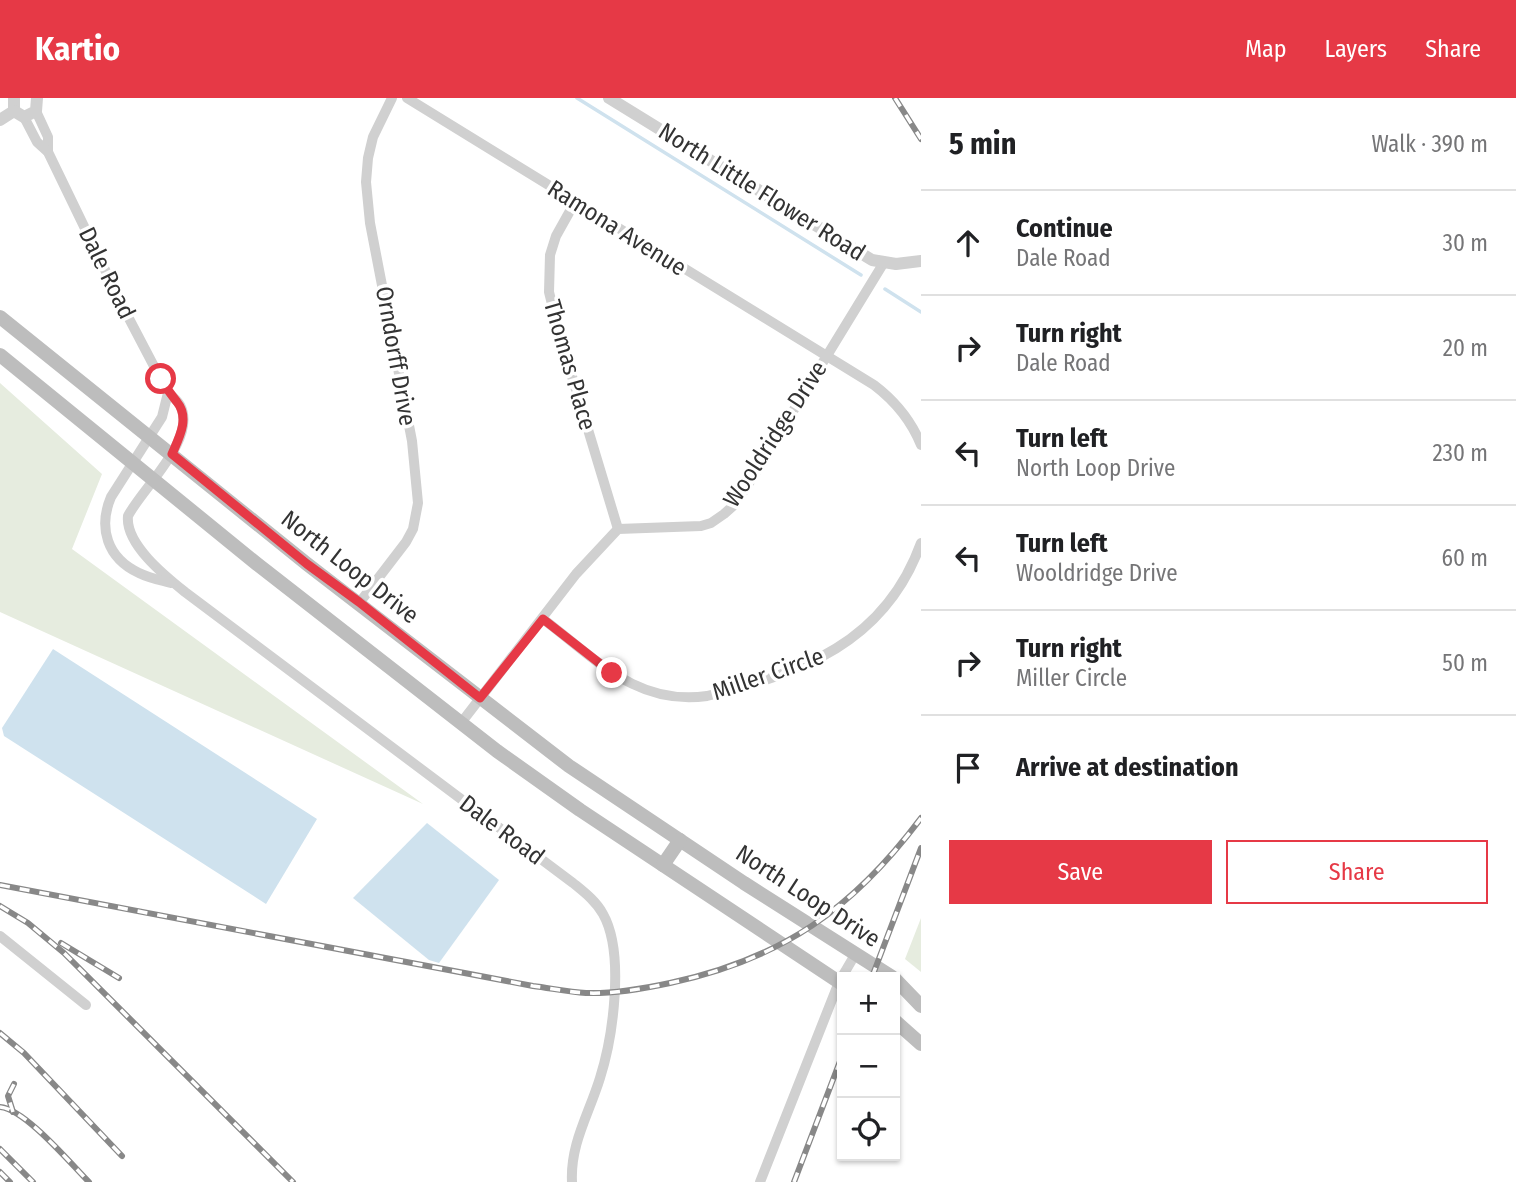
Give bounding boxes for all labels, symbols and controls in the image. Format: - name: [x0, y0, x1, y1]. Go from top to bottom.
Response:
- text: Kartio: [35, 29, 120, 69]
- text: Map: [1245, 35, 1287, 63]
- text: Layers: [1325, 35, 1387, 63]
- text: Share: [1425, 35, 1481, 63]
- street label: North Little Flower Road: [654, 117, 870, 267]
- text: 5 min: [949, 126, 1016, 162]
- text: Walk · 390 m: [1372, 130, 1488, 158]
- street label: Ramona Avenue: [543, 174, 691, 282]
- text: Continue: [1016, 213, 1113, 244]
- street label: Dale Road: [73, 223, 141, 323]
- icon: ahead: [949, 224, 987, 262]
- text: 30 m: [1443, 229, 1488, 257]
- text: Dale Road: [1016, 244, 1111, 272]
- street label: Orndorff Drive: [370, 284, 422, 428]
- street label: Thomas Place: [538, 297, 602, 433]
- text: Turn right: [1016, 318, 1122, 349]
- icon: right: [949, 329, 987, 367]
- text: 20 m: [1443, 334, 1488, 362]
- text: Dale Road: [1016, 349, 1111, 377]
- street label: Wooldridge Drive: [717, 356, 833, 512]
- route start: [145, 363, 176, 394]
- text: Turn left: [1016, 423, 1108, 454]
- icon: left: [949, 434, 987, 472]
- text: 230 m: [1432, 439, 1488, 467]
- text: North Loop Drive: [1016, 454, 1175, 482]
- street label: North Loop Drive: [276, 505, 424, 629]
- text: Turn left: [1016, 528, 1108, 559]
- icon: left: [949, 539, 987, 577]
- text: 60 m: [1442, 544, 1488, 572]
- text: Wooldridge Drive: [1016, 559, 1178, 587]
- text: Turn right: [1016, 633, 1122, 664]
- street label: Miller Circle: [709, 642, 827, 706]
- icon: right: [949, 644, 987, 682]
- text: 50 m: [1442, 649, 1488, 677]
- route end: [596, 657, 627, 688]
- text: Miller Circle: [1016, 664, 1127, 692]
- icon: arrive: [949, 749, 987, 787]
- text: Arrive at destination: [1016, 752, 1239, 783]
- street label: Dale Road: [454, 789, 550, 871]
- street label: North Loop Drive: [731, 839, 885, 953]
- button: Save: [949, 840, 1212, 904]
- button: Share: [1226, 840, 1488, 904]
- map controls: [837, 972, 900, 1161]
- button: +: [837, 972, 900, 1035]
- button: −: [837, 1035, 900, 1098]
- button: locate: [837, 1098, 900, 1161]

